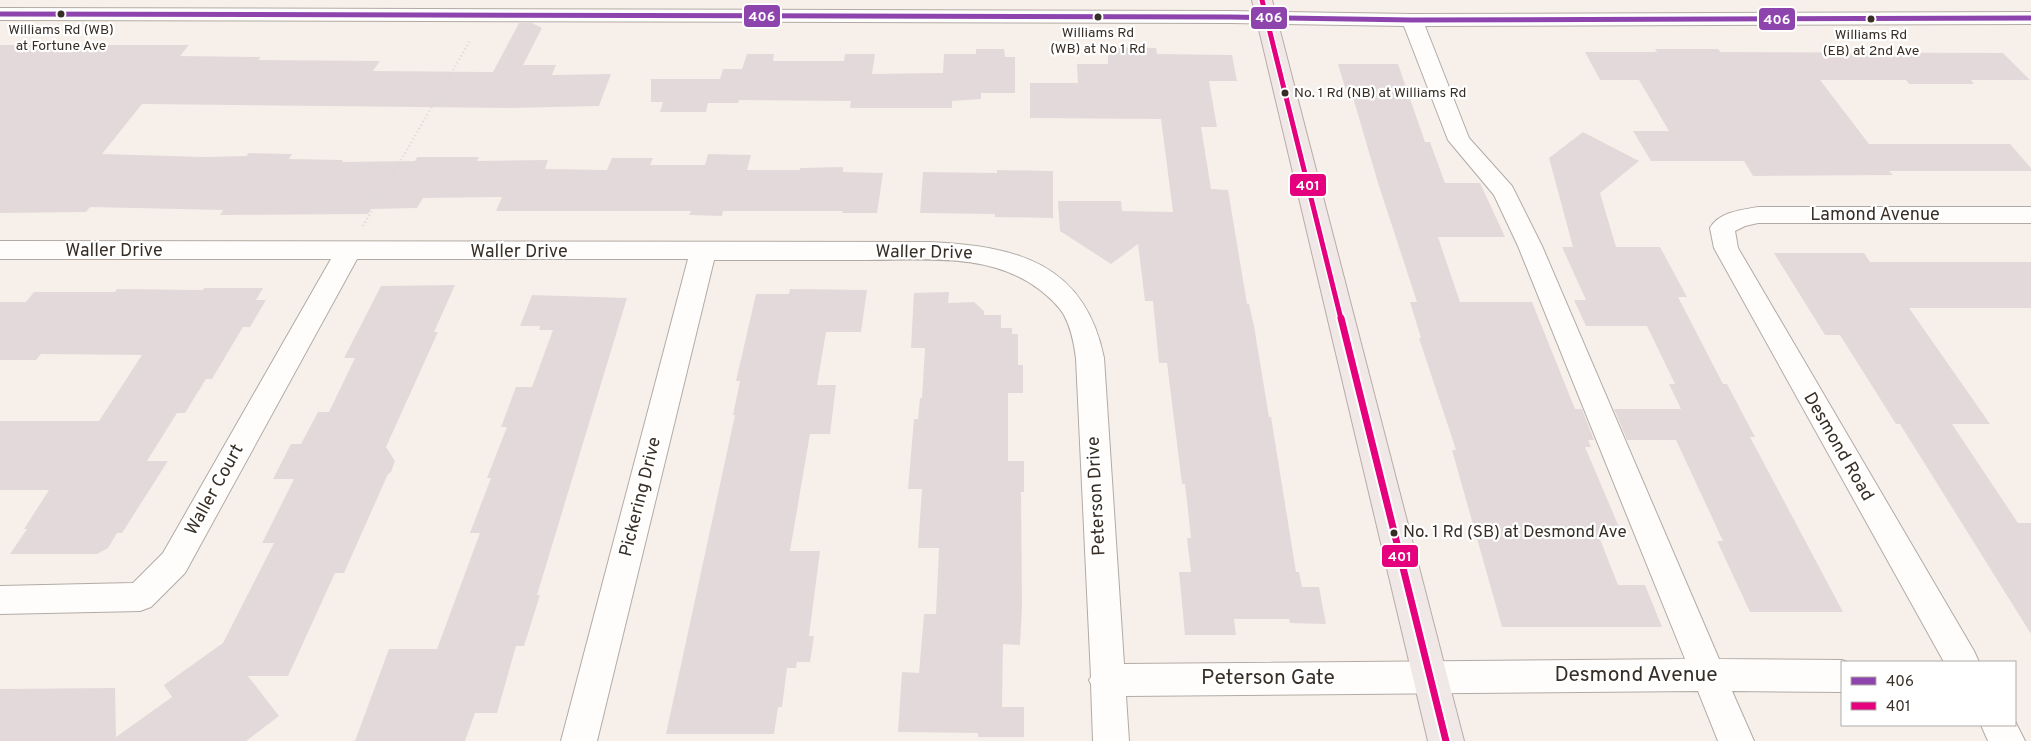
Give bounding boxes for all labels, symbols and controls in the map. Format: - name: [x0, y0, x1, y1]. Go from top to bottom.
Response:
- line badge: 406: [743, 4, 781, 28]
- line badge: 406: [1250, 6, 1288, 30]
- line badge: 406: [1758, 7, 1796, 31]
- marker: Williams Rd (WB) at Fortune Ave: [56, 9, 66, 19]
- text: 406: [749, 9, 775, 26]
- text: 406: [1256, 10, 1282, 27]
- marker: Williams Rd (WB) at No 1 Rd: [1093, 12, 1103, 22]
- text: 406: [1764, 12, 1790, 29]
- marker: Williams Rd (EB) at 2nd Ave: [1866, 14, 1876, 24]
- place label: Williams Rd (WB) at Fortune Ave: [8, 22, 114, 55]
- place label: Williams Rd (WB) at No 1 Rd: [1050, 25, 1146, 58]
- place label: Williams Rd (EB) at 2nd Ave: [1823, 27, 1919, 60]
- place label: No. 1 Rd (NB) at Williams Rd: [1294, 85, 1466, 102]
- marker: No. 1 Rd (NB) at Williams Rd: [1280, 88, 1290, 98]
- line badge: 401: [1289, 173, 1327, 197]
- text: 401: [1296, 178, 1320, 195]
- street label: Lamond Avenue: [1810, 204, 1940, 227]
- street label: Waller Drive: [65, 240, 163, 263]
- street label: Waller Drive: [470, 241, 568, 264]
- street label: Waller Drive: [875, 241, 973, 265]
- street label: Desmond Road: [1798, 388, 1878, 506]
- street label: Pickering Drive: [615, 435, 667, 559]
- street label: Peterson Drive: [1082, 436, 1112, 556]
- street label: Waller Court: [181, 440, 249, 540]
- place label: No. 1 Rd (SB) at Desmond Ave: [1403, 522, 1627, 544]
- marker: No. 1 Rd (SB) at Desmond Ave: [1389, 528, 1399, 538]
- line badge: 401: [1381, 544, 1419, 568]
- text: 401: [1388, 549, 1412, 566]
- legend: [1841, 661, 2016, 726]
- street label: Desmond Avenue: [1554, 662, 1718, 689]
- street label: Peterson Gate: [1201, 665, 1335, 692]
- text: 406: [1886, 673, 1914, 692]
- text: 401: [1886, 698, 1911, 717]

